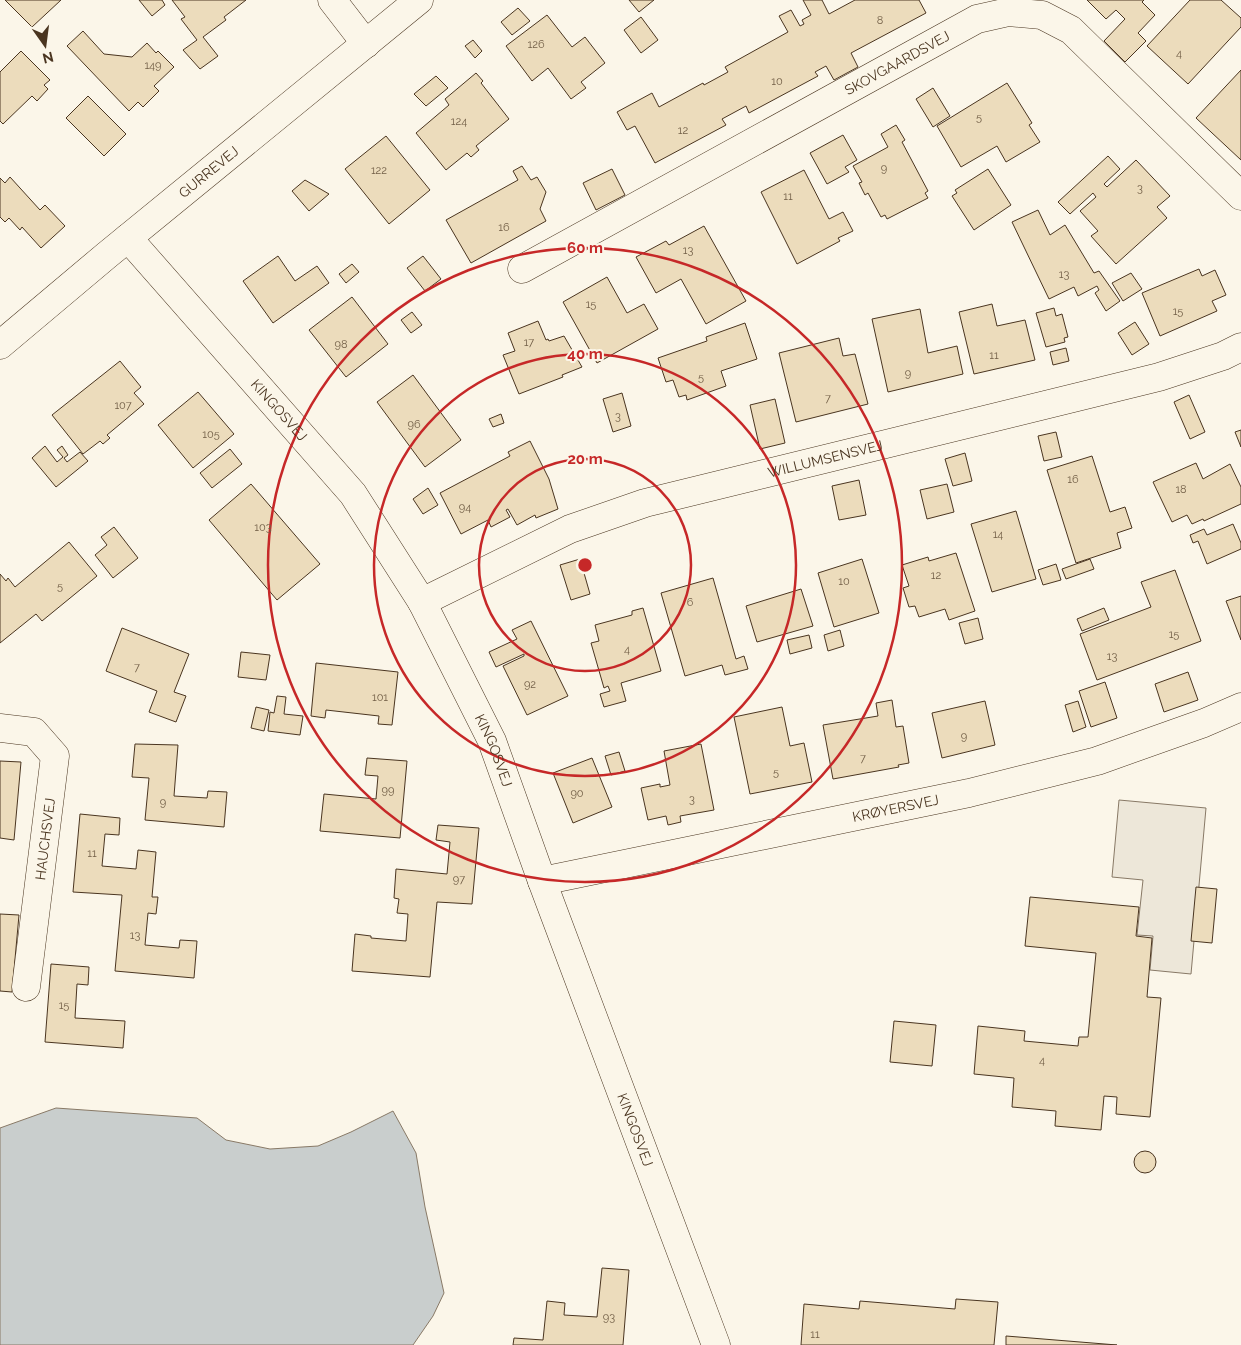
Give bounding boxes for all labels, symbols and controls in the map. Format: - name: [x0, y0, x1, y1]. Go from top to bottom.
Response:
- house number: 8: [877, 14, 883, 27]
- north arrow: [20, 20, 70, 70]
- street label: SKOVGAARDSVEJ: [842, 28, 952, 98]
- house number: 126: [527, 38, 545, 51]
- house number: 4: [1176, 47, 1182, 60]
- text: N: [41, 49, 55, 67]
- house number: 149: [144, 59, 162, 72]
- house number: 10: [771, 75, 783, 88]
- house number: 5: [976, 111, 982, 124]
- house number: 124: [451, 115, 467, 128]
- house number: 12: [678, 124, 688, 137]
- street label: GURREVEJ: [176, 143, 242, 201]
- house number: 9: [881, 162, 887, 175]
- house number: 122: [371, 164, 387, 177]
- house number: 3: [1137, 182, 1143, 195]
- house number: 11: [783, 190, 793, 203]
- house number: 16: [498, 221, 510, 234]
- text: 60 m: [567, 239, 603, 257]
- house number: 13: [683, 244, 693, 257]
- house number: 13: [1059, 268, 1069, 281]
- house number: 15: [586, 298, 596, 311]
- house number: 15: [1173, 305, 1183, 318]
- house number: 17: [524, 336, 534, 349]
- house number: 98: [335, 338, 347, 351]
- text: 40 m: [567, 345, 603, 363]
- house number: 11: [989, 349, 999, 362]
- house number: 9: [905, 367, 911, 380]
- house number: 5: [698, 371, 704, 384]
- street label: KINGOSVEJ: [248, 376, 311, 444]
- house number: 7: [825, 392, 831, 405]
- house number: 107: [114, 399, 132, 412]
- house number: 3: [615, 410, 621, 423]
- house number: 96: [407, 418, 421, 431]
- house number: 105: [202, 428, 220, 441]
- street label: WILLUMSENSVEJ: [766, 437, 884, 481]
- text: 20 m: [567, 450, 603, 468]
- house number: 16: [1067, 473, 1079, 486]
- house number: 18: [1175, 483, 1187, 496]
- house number: 94: [459, 501, 471, 514]
- house number: 103: [254, 521, 272, 534]
- house number: 14: [993, 528, 1003, 541]
- centre of rings: [576, 556, 594, 574]
- house number: 12: [931, 569, 941, 582]
- house number: 10: [838, 575, 850, 588]
- house number: 5: [57, 580, 63, 593]
- house number: 6: [687, 596, 694, 609]
- house number: 15: [1169, 628, 1179, 641]
- house number: 4: [624, 643, 630, 656]
- house number: 13: [1107, 650, 1117, 663]
- house number: 7: [134, 661, 140, 674]
- house number: 92: [524, 678, 536, 691]
- house number: 101: [372, 691, 388, 704]
- street label: KINGOSVEJ: [472, 711, 516, 789]
- house number: 9: [961, 730, 967, 743]
- house number: 7: [860, 752, 866, 765]
- house number: 5: [773, 766, 779, 779]
- house number: 99: [382, 784, 394, 797]
- house number: 90: [570, 787, 584, 800]
- street label: KRØYERSVEJ: [851, 791, 940, 825]
- house number: 3: [689, 793, 695, 806]
- house number: 9: [160, 796, 166, 809]
- street label: HAUCHSVEJ: [32, 797, 58, 881]
- house number: 11: [87, 847, 97, 860]
- house number: 97: [453, 873, 465, 886]
- house number: 13: [130, 929, 140, 942]
- house number: 15: [59, 999, 69, 1012]
- house number: 4: [1039, 1054, 1045, 1067]
- street label: KINGOSVEJ: [614, 1091, 656, 1169]
- house number: 93: [603, 1311, 615, 1324]
- house number: 11: [810, 1328, 820, 1341]

